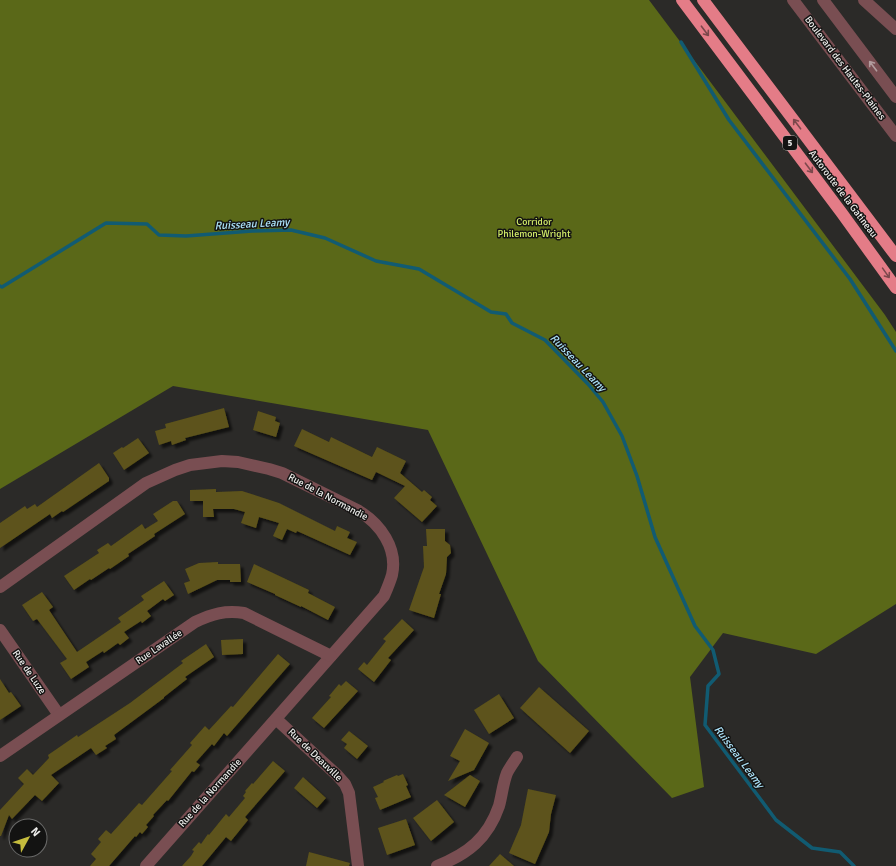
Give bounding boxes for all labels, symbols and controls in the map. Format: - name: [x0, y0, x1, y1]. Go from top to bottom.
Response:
- street label: Boulevard des Hautes-Plaines: [802, 14, 888, 123]
- one-way arrow: [701, 26, 709, 37]
- one-way arrow: [868, 60, 877, 71]
- one-way arrow: [793, 119, 802, 130]
- road number: 5: [783, 136, 797, 150]
- street label: Autoroute de la Gatineau: [806, 148, 880, 240]
- one-way arrow: [804, 163, 813, 174]
- water label: Ruisseau Leamy: [214, 215, 292, 232]
- park label: Corridor Philemon-Wright: [498, 216, 571, 240]
- one-way arrow: [882, 267, 890, 278]
- water label: Ruisseau Leamy: [547, 332, 610, 396]
- street label: Rue de la Normandie: [286, 471, 370, 523]
- street label: Rue Lavallée: [133, 627, 185, 667]
- street label: Rue de Luze: [10, 648, 48, 696]
- water label: Ruisseau Leamy: [711, 723, 768, 792]
- street label: Rue de Deauville: [285, 726, 345, 784]
- street label: Rue de la Normandie: [176, 756, 244, 830]
- north arrow: [8, 818, 48, 858]
- text: N: [28, 825, 43, 839]

